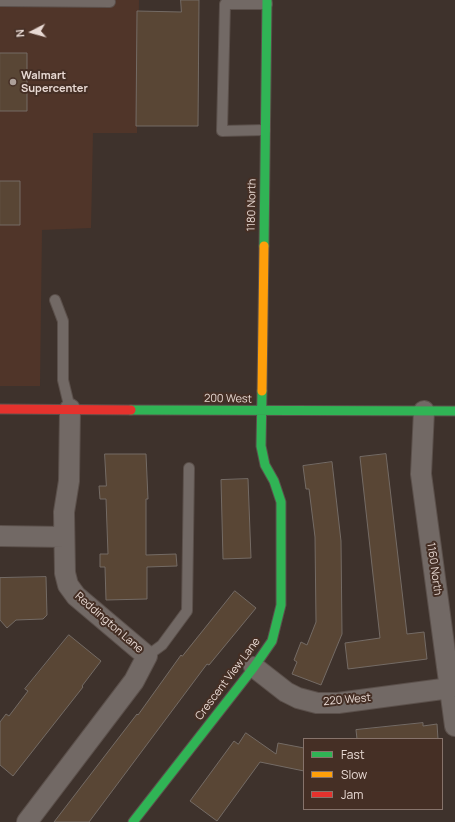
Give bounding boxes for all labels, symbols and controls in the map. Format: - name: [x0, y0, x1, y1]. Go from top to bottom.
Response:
- north arrow: [12, 12, 52, 52]
- text: N: [12, 29, 27, 38]
- place label: Walmart Supercenter: [21, 69, 88, 95]
- marker: Walmart Supercenter: [8, 77, 18, 87]
- street label: 1180 North: [245, 178, 259, 232]
- street label: 200 West: [204, 392, 252, 406]
- street label: 1160 North: [424, 542, 444, 596]
- street label: Reddington Lane: [72, 590, 146, 656]
- street label: Crescent View Lane: [193, 635, 263, 723]
- street label: 220 West: [323, 691, 371, 709]
- legend: [303, 738, 443, 810]
- text: Fast: [341, 746, 365, 763]
- text: Slow: [341, 766, 367, 783]
- text: Jam: [341, 786, 363, 803]

